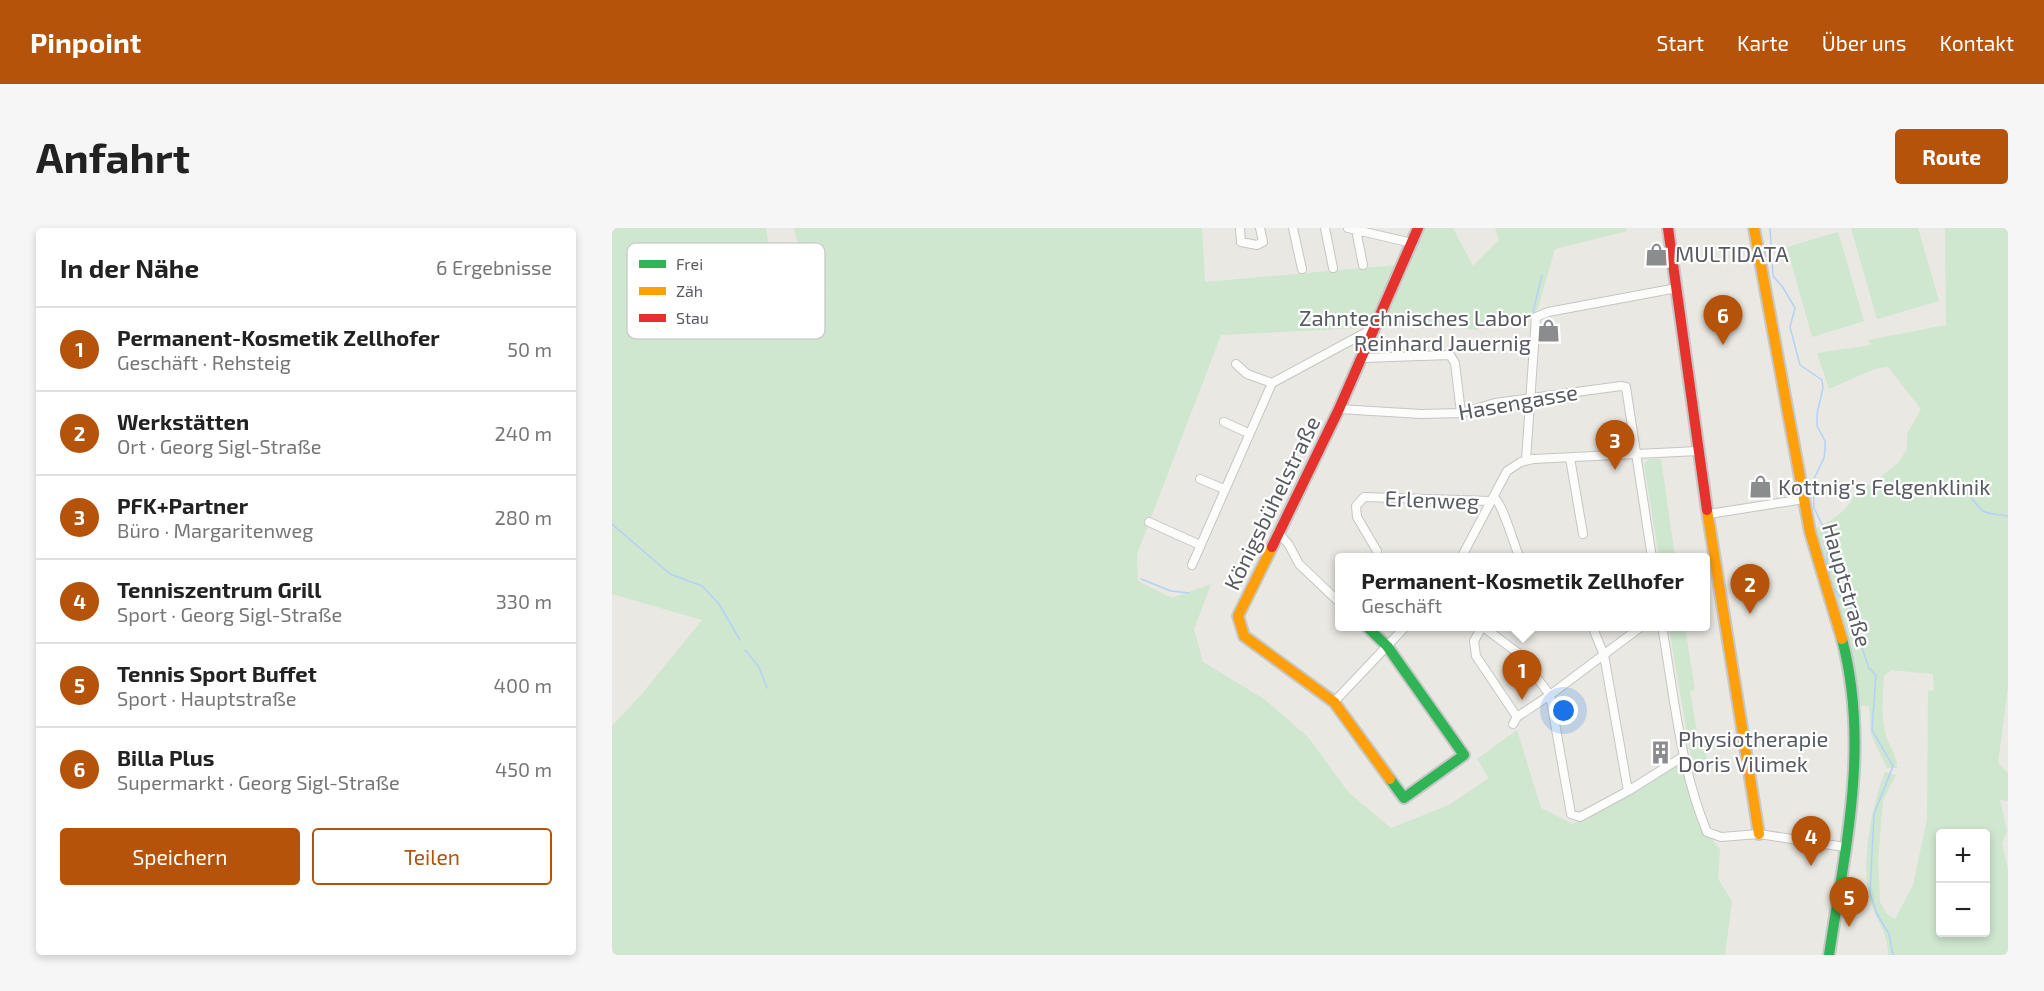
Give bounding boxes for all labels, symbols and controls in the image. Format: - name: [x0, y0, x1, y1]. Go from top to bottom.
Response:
- text: Pinpoint: [30, 25, 141, 59]
- text: Start: [1657, 30, 1704, 55]
- text: Karte: [1737, 30, 1789, 55]
- text: Über uns: [1822, 30, 1907, 55]
- text: Kontakt: [1940, 30, 2014, 55]
- button: Route: [1895, 129, 2008, 184]
- text: Anfahrt: [36, 131, 190, 181]
- place label: MULTIDATA: [1675, 240, 1789, 266]
- shop icon: MULTIDATA: [1644, 241, 1670, 267]
- legend: [627, 243, 825, 339]
- text: In der Nähe: [60, 252, 199, 283]
- text: Frei: [676, 254, 703, 273]
- text: 6 Ergebnisse: [436, 255, 552, 279]
- text: Zäh: [676, 281, 703, 300]
- pin: 6: [1704, 296, 1742, 345]
- place label: Zahntechnisches Labor Reinhard Jauernig: [1299, 304, 1531, 355]
- text: Stau: [676, 308, 709, 327]
- shop icon: Zahntechnisches Labor Reinhard Jauernig: [1536, 318, 1562, 344]
- text: Permanent-Kosmetik Zellhofer: [117, 324, 440, 350]
- text: 1: [75, 337, 84, 361]
- text: 50 m: [507, 337, 552, 361]
- text: Geschäft · Rehsteig: [117, 350, 291, 374]
- street label: Hasengasse: [1456, 378, 1580, 424]
- text: Werkstätten: [117, 408, 249, 434]
- street label: Königsbühelstraße: [1218, 411, 1324, 594]
- pin: 3: [1596, 420, 1634, 470]
- text: 2: [74, 421, 85, 445]
- text: 240 m: [494, 421, 552, 445]
- text: Ort · Georg Sigl-Straße: [117, 434, 321, 458]
- place label: Kottnig's Felgenklinik: [1778, 473, 1990, 499]
- shop icon: Kottnig's Felgenklinik: [1747, 474, 1773, 500]
- street label: Erlenweg: [1384, 484, 1480, 514]
- text: PFK+Partner: [117, 492, 248, 518]
- text: 3: [74, 505, 85, 529]
- text: 280 m: [495, 505, 552, 529]
- text: Büro · Margaritenweg: [117, 518, 313, 542]
- street label: Hauptstraße: [1818, 520, 1878, 650]
- popup: [1335, 553, 1710, 631]
- pin: 2: [1730, 564, 1770, 614]
- text: Permanent-Kosmetik Zellhofer: [1361, 567, 1684, 593]
- text: Tenniszentrum Grill: [117, 576, 322, 602]
- text: 4: [73, 589, 86, 613]
- text: 330 m: [496, 589, 552, 613]
- text: Geschäft: [1361, 593, 1442, 617]
- text: Sport · Georg Sigl-Straße: [117, 602, 342, 626]
- pin: 1: [1502, 650, 1542, 700]
- text: Tennis Sport Buffet: [117, 660, 317, 686]
- text: 5: [74, 673, 85, 697]
- text: 400 m: [494, 673, 552, 697]
- text: Sport · Hauptstraße: [117, 686, 296, 710]
- your location: [1549, 696, 1578, 725]
- place label: Physiotherapie Doris Vilimek: [1678, 725, 1828, 776]
- building icon: Physiotherapie Doris Vilimek: [1647, 739, 1673, 765]
- text: Billa Plus: [117, 744, 214, 770]
- text: 6: [74, 757, 85, 781]
- text: 450 m: [495, 757, 552, 781]
- text: Supermarkt · Georg Sigl-Straße: [117, 770, 400, 794]
- pin: 4: [1792, 816, 1830, 866]
- button: Speichern: [60, 828, 300, 885]
- button: Teilen: [312, 828, 552, 885]
- map controls: [1936, 829, 1990, 937]
- button: +: [1936, 829, 1990, 883]
- pin: 5: [1830, 878, 1868, 927]
- button: −: [1936, 883, 1990, 937]

